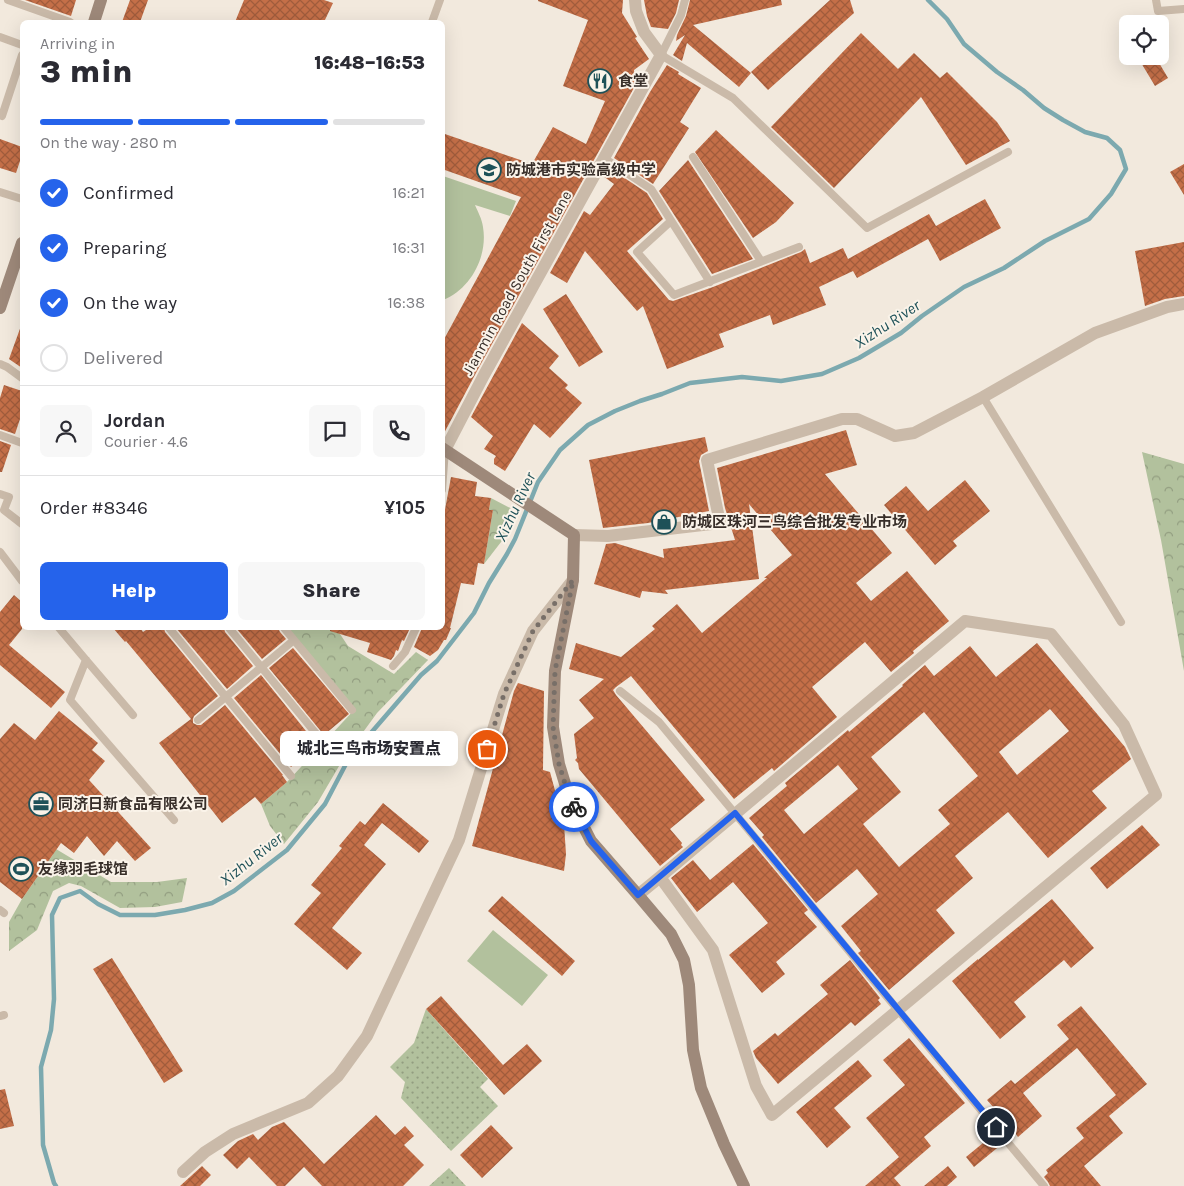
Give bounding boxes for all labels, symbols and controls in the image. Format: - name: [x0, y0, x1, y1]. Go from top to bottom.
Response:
- map controls: [1119, 15, 1169, 65]
- button: locate: [1119, 15, 1169, 65]
- text: Arriving in: [40, 34, 115, 53]
- text: 16:48–16:53: [314, 52, 425, 74]
- text: 3 min: [40, 53, 133, 90]
- restaurant icon: 食堂: [587, 68, 613, 94]
- place label: 食堂: [618, 72, 648, 90]
- text: On the way · 280 m: [40, 133, 177, 152]
- school or university icon: 防城港市实验高级中学: [476, 157, 502, 183]
- place label: 防城港市实验高级中学: [506, 161, 656, 179]
- icon: check: [40, 179, 68, 207]
- text: Confirmed: [83, 182, 174, 204]
- text: 16:21: [392, 183, 425, 202]
- street label: Jianmin Road South First Lane: [459, 187, 575, 379]
- icon: check: [40, 234, 68, 262]
- text: Preparing: [83, 237, 166, 259]
- text: 16:31: [392, 238, 425, 257]
- icon: check: [40, 289, 68, 317]
- text: On the way: [83, 292, 177, 314]
- text: 16:38: [388, 293, 425, 312]
- water label: Xizhu River: [851, 295, 924, 352]
- text: Delivered: [83, 347, 163, 369]
- button: person: [40, 405, 92, 457]
- button: chat: [309, 405, 361, 457]
- button: phone: [373, 405, 425, 457]
- text: Jordan: [104, 410, 165, 432]
- text: Courier · 4.6: [104, 432, 188, 451]
- water label: Xizhu River: [491, 469, 540, 545]
- text: Order #8346: [40, 497, 148, 519]
- text: ¥105: [384, 497, 425, 519]
- shop icon: 防城区珠河三鸟综合批发专业市场: [651, 509, 677, 535]
- place label: 防城区珠河三鸟综合批发专业市场: [682, 513, 907, 531]
- button: Help: [40, 562, 228, 620]
- button: Share: [238, 562, 425, 620]
- pin: [466, 728, 508, 770]
- callout: 城北三鸟市场安置点: [280, 732, 457, 766]
- icon: bag: [473, 735, 501, 763]
- text: 城北三鸟市场安置点: [297, 739, 441, 758]
- courier: [549, 782, 599, 832]
- office icon: 同济日新食品有限公司: [28, 791, 54, 817]
- icon: bike: [560, 793, 588, 821]
- place label: 同济日新食品有限公司: [58, 795, 208, 813]
- water label: Xizhu River: [216, 828, 287, 889]
- sports icon: 友缘羽毛球馆: [8, 856, 34, 882]
- place label: 友缘羽毛球馆: [38, 860, 128, 878]
- pin: [975, 1106, 1017, 1148]
- icon: home: [982, 1113, 1010, 1141]

